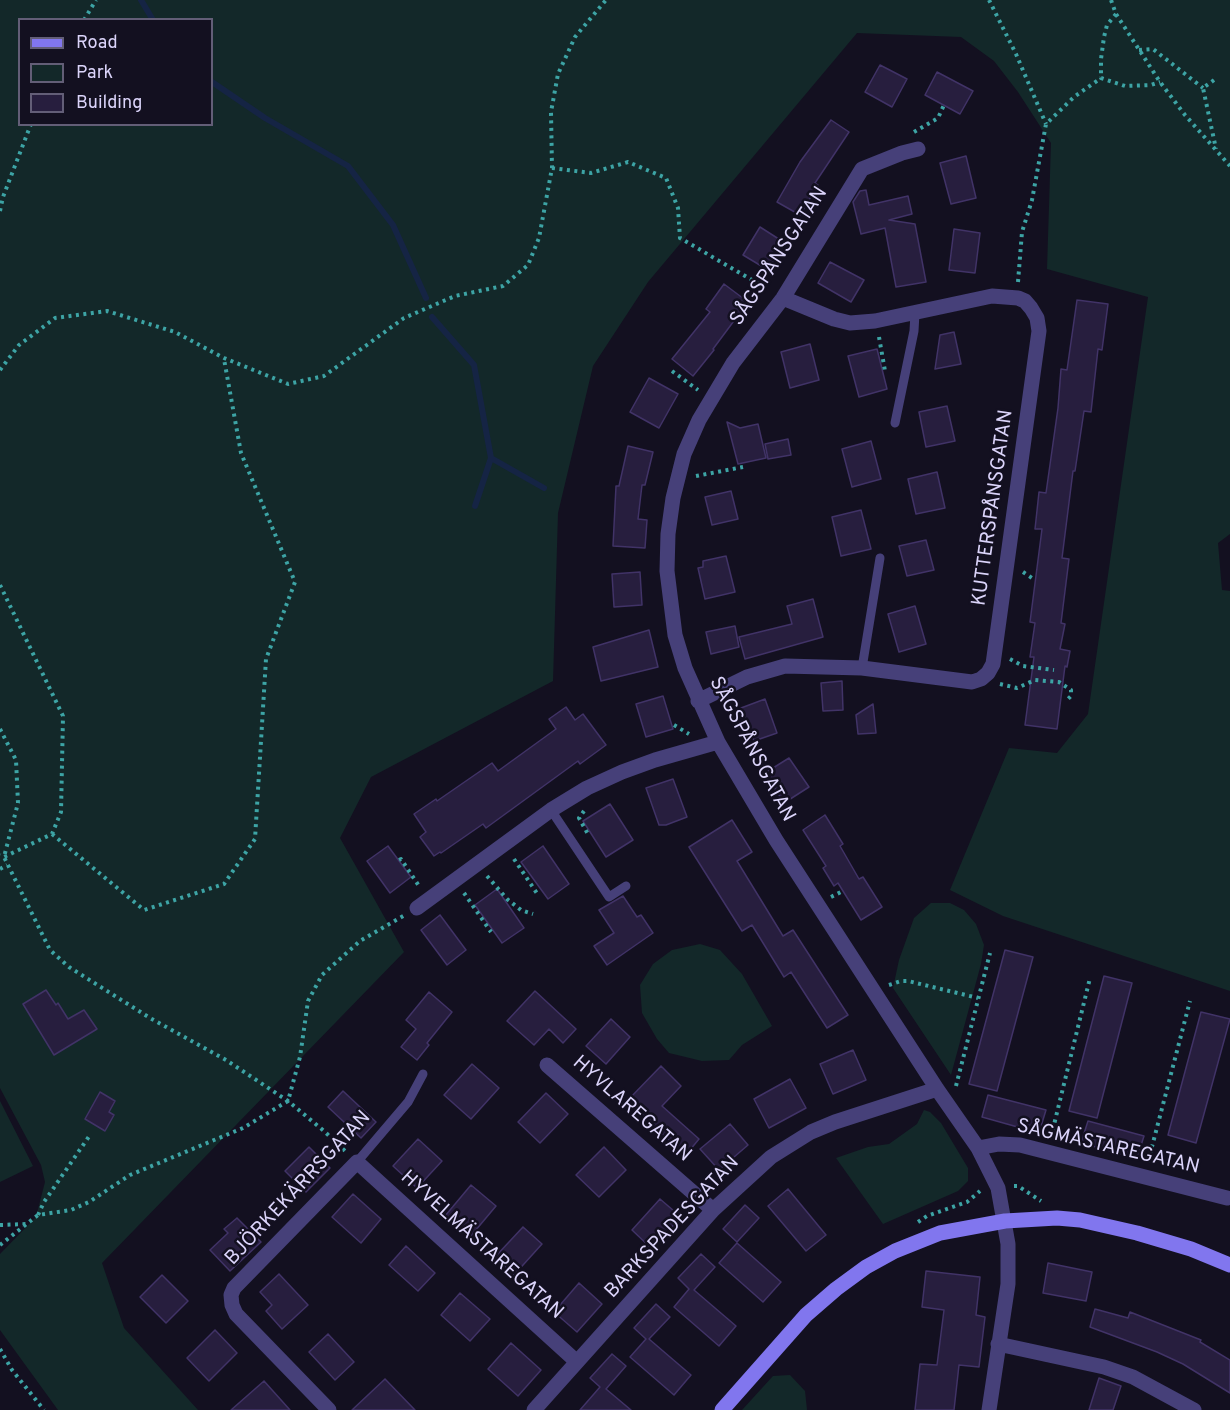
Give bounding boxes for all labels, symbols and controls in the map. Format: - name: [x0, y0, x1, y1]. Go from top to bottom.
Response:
- legend: [18, 18, 213, 126]
- text: Road: [76, 32, 118, 55]
- text: Park: [76, 62, 113, 85]
- text: Building: [76, 92, 142, 115]
- street label: SÅGSPÅNSGATAN: [726, 183, 834, 331]
- street label: KUTTERSPÅNSGATAN: [968, 408, 1020, 608]
- street label: SÅGSPÅNSGATAN: [703, 673, 799, 827]
- street label: HYVLAREGATAN: [567, 1052, 695, 1168]
- street label: BJÖRKEKÄRRSGATAN: [221, 1107, 377, 1271]
- street label: SÅGMÄSTAREGATAN: [1014, 1115, 1202, 1181]
- street label: BARKSPADESGATAN: [601, 1152, 745, 1304]
- street label: HYVELMÄSTAREGATAN: [395, 1166, 567, 1326]

